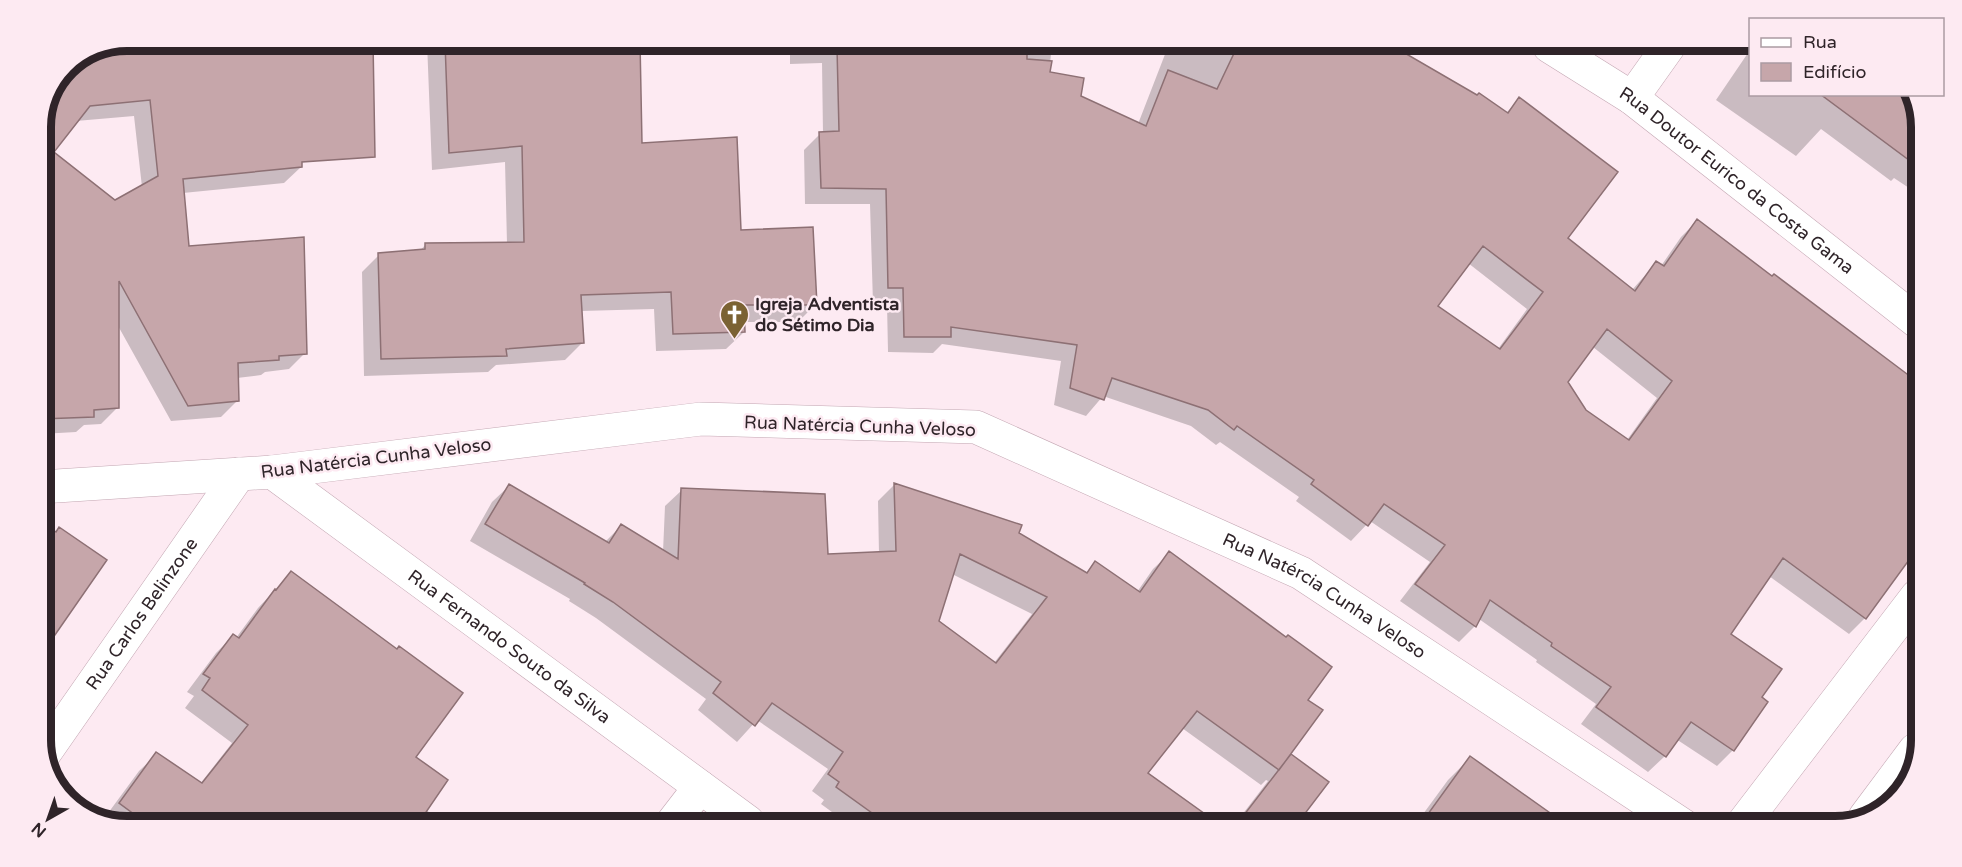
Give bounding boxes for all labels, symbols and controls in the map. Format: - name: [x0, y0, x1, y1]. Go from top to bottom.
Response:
- legend: [1749, 18, 1944, 96]
- text: Rua: [1803, 31, 1837, 53]
- text: Edifício: [1803, 61, 1867, 83]
- street label: Rua Doutor Eurico da Costa Gama: [1615, 82, 1858, 279]
- place label: Igreja Adventista do Sétimo Dia: [755, 293, 899, 336]
- church icon: Igreja Adventista do Sétimo Dia: [718, 298, 750, 340]
- street label: Rua Natércia Cunha Veloso: [744, 411, 976, 441]
- street label: Rua Natércia Cunha Veloso: [259, 433, 493, 483]
- street label: Rua Natércia Cunha Veloso: [1219, 528, 1430, 663]
- street label: Rua Carlos Belinzone: [81, 533, 202, 694]
- street label: Rua Fernando Souto da Silva: [404, 565, 615, 728]
- north arrow: [18, 789, 78, 849]
- text: N: [28, 818, 50, 842]

